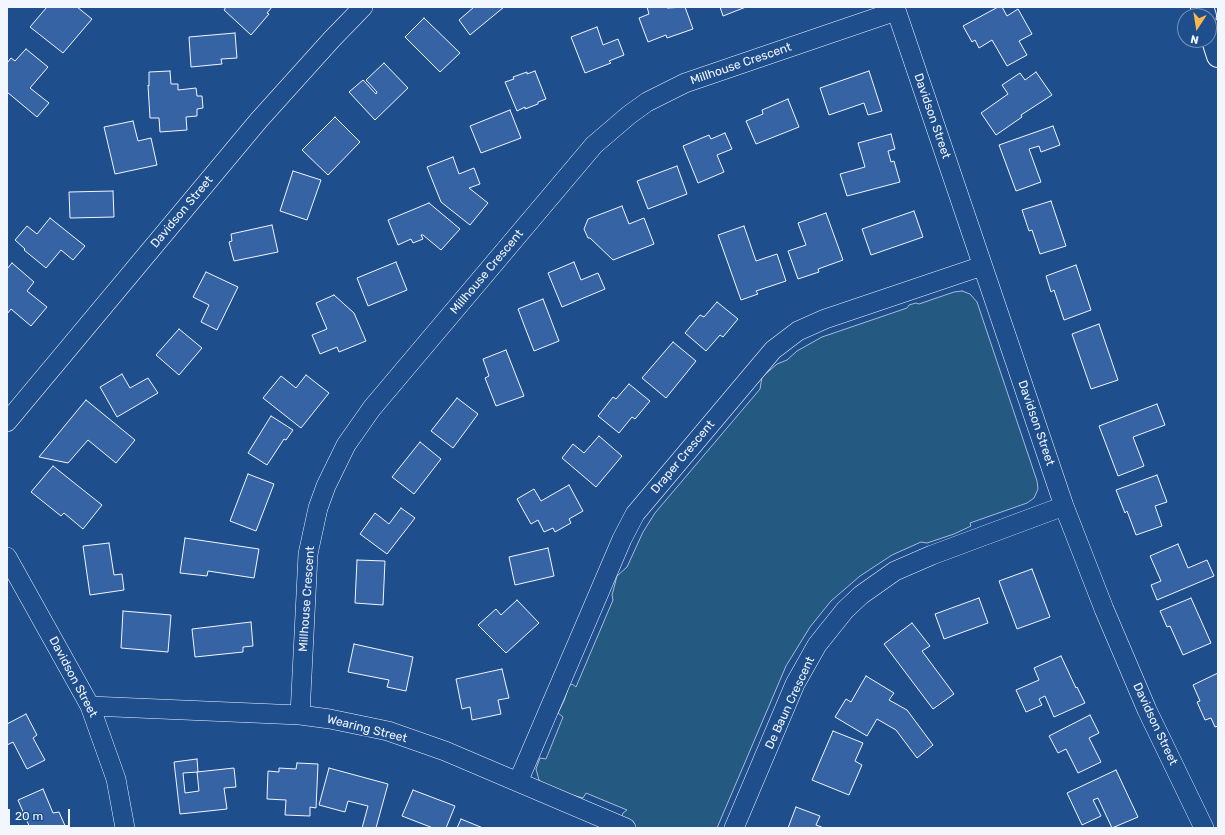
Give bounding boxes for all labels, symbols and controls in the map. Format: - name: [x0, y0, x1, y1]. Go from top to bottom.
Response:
- north arrow: [1177, 8, 1217, 48]
- text: N: [1189, 32, 1200, 46]
- street label: Millhouse Crescent: [689, 40, 793, 88]
- street label: Davidson Street: [911, 71, 953, 161]
- street label: Davidson Street: [148, 173, 216, 251]
- street label: Millhouse Crescent: [447, 227, 527, 317]
- street label: Davidson Street: [1015, 378, 1057, 468]
- street label: Draper Crescent: [648, 417, 718, 497]
- street label: Millhouse Crescent: [296, 546, 318, 652]
- street label: Davidson Street: [46, 634, 100, 720]
- street label: De Baun Crescent: [762, 654, 818, 752]
- street label: Davidson Street: [1130, 680, 1180, 768]
- street label: Wearing Street: [325, 712, 409, 746]
- scale bar: [10, 801, 72, 827]
- text: 20 m: [15, 809, 43, 823]

